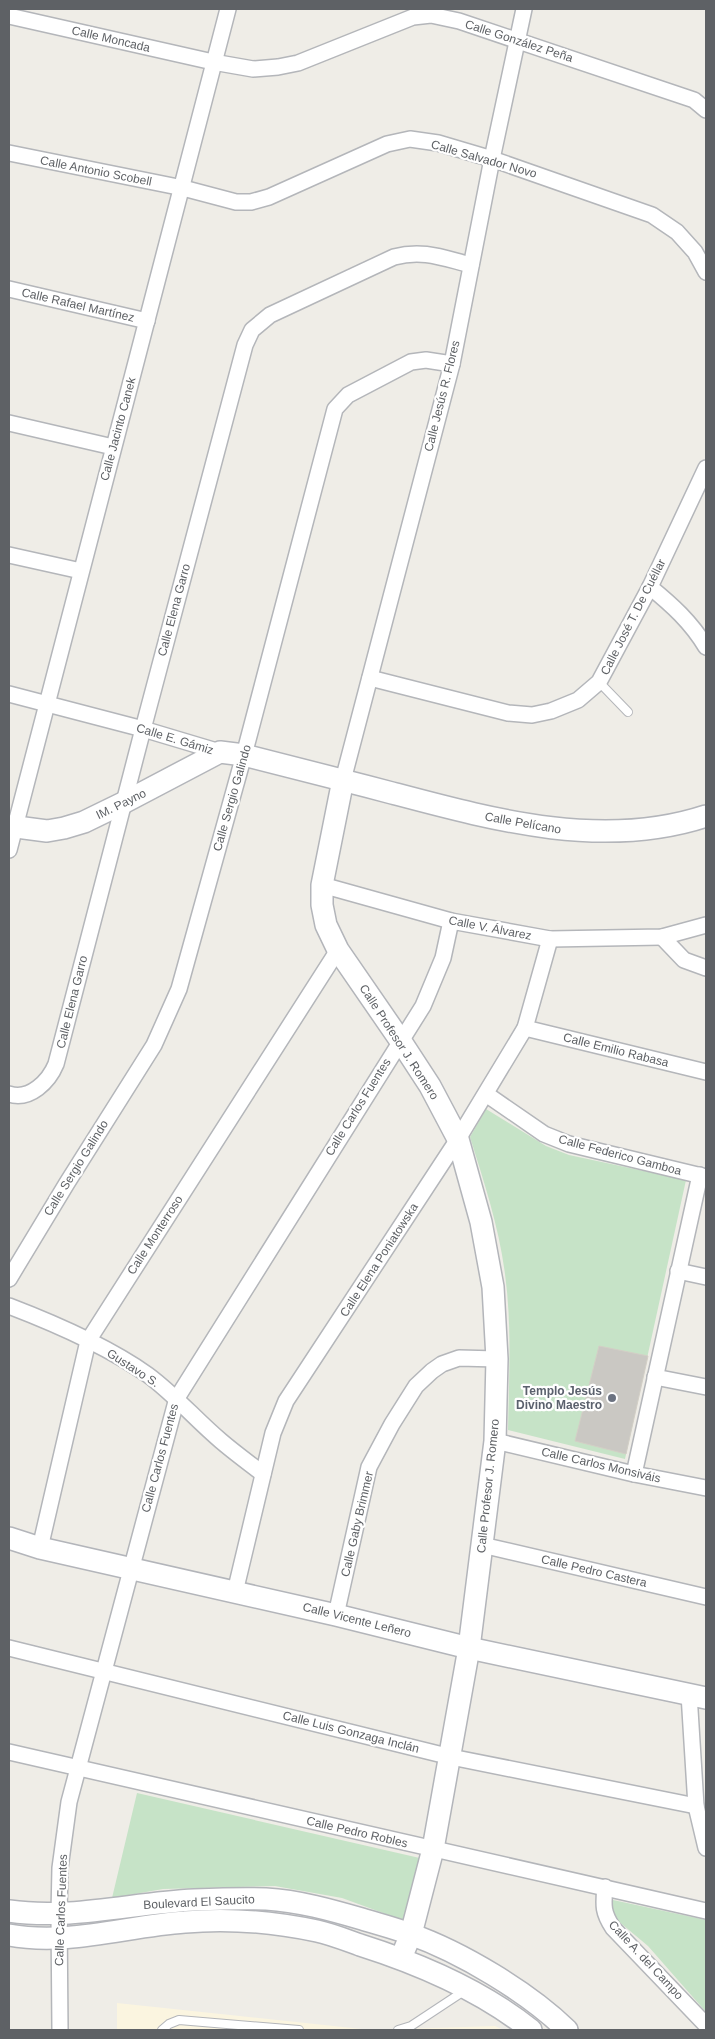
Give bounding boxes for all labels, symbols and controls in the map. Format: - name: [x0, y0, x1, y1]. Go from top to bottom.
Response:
- street label: Calle González Peña: [463, 17, 575, 65]
- street label: Calle Moncada: [70, 23, 152, 55]
- street label: Calle Salvador Novo: [429, 137, 539, 181]
- street label: Calle Antonio Scobell: [39, 153, 153, 189]
- street label: Calle Rafael Martínez: [20, 285, 136, 325]
- street label: Calle Jesús R. Flores: [421, 339, 463, 453]
- street label: Calle Jacinto Canek: [97, 375, 139, 482]
- street label: Calle José T. De Cuéllar: [598, 557, 668, 677]
- street label: Calle Elena Garro: [155, 562, 193, 658]
- street label: Calle E. Gámiz: [135, 721, 215, 757]
- street label: Calle Sergio Galindo: [210, 743, 254, 853]
- street label: IM. Payno: [94, 786, 149, 822]
- street label: Calle Pelícano: [484, 809, 563, 837]
- street label: Calle V. Álvarez: [447, 912, 533, 943]
- street label: Calle Elena Garro: [54, 954, 90, 1050]
- street label: Calle Profesor J. Romero: [356, 982, 442, 1103]
- street label: Calle Emilio Rabasa: [562, 1030, 670, 1070]
- street label: Calle Carlos Fuentes: [322, 1056, 394, 1158]
- street label: Calle Sergio Galindo: [41, 1117, 111, 1218]
- street label: Calle Federico Gamboa: [557, 1132, 683, 1178]
- street label: Calle Monterroso: [124, 1193, 186, 1277]
- street label: Calle Elena Poniatowska: [337, 1200, 421, 1319]
- street label: Gustavo S.: [104, 1346, 162, 1390]
- place label: Templo Jesús Divino Maestro: [516, 1384, 602, 1412]
- marker: Templo Jesús Divino Maestro: [606, 1392, 618, 1404]
- street label: Calle Carlos Fuentes: [139, 1402, 181, 1514]
- street label: Calle Profesor J. Romero: [474, 1418, 502, 1554]
- street label: Calle Carlos Monsiváis: [540, 1444, 662, 1486]
- street label: Calle Gaby Brimmer: [338, 1470, 376, 1578]
- street label: Calle Pedro Castera: [540, 1552, 649, 1590]
- street label: Calle Vicente Leñero: [301, 1600, 413, 1640]
- street label: Calle Luis Gonzaga Inclán: [281, 1708, 421, 1756]
- street label: Calle Pedro Robles: [305, 1814, 409, 1850]
- street label: Calle Carlos Fuentes: [52, 1854, 70, 1966]
- street label: Boulevard El Saucito: [143, 1892, 255, 1912]
- street label: Calle A. del Campo: [606, 1918, 686, 2003]

